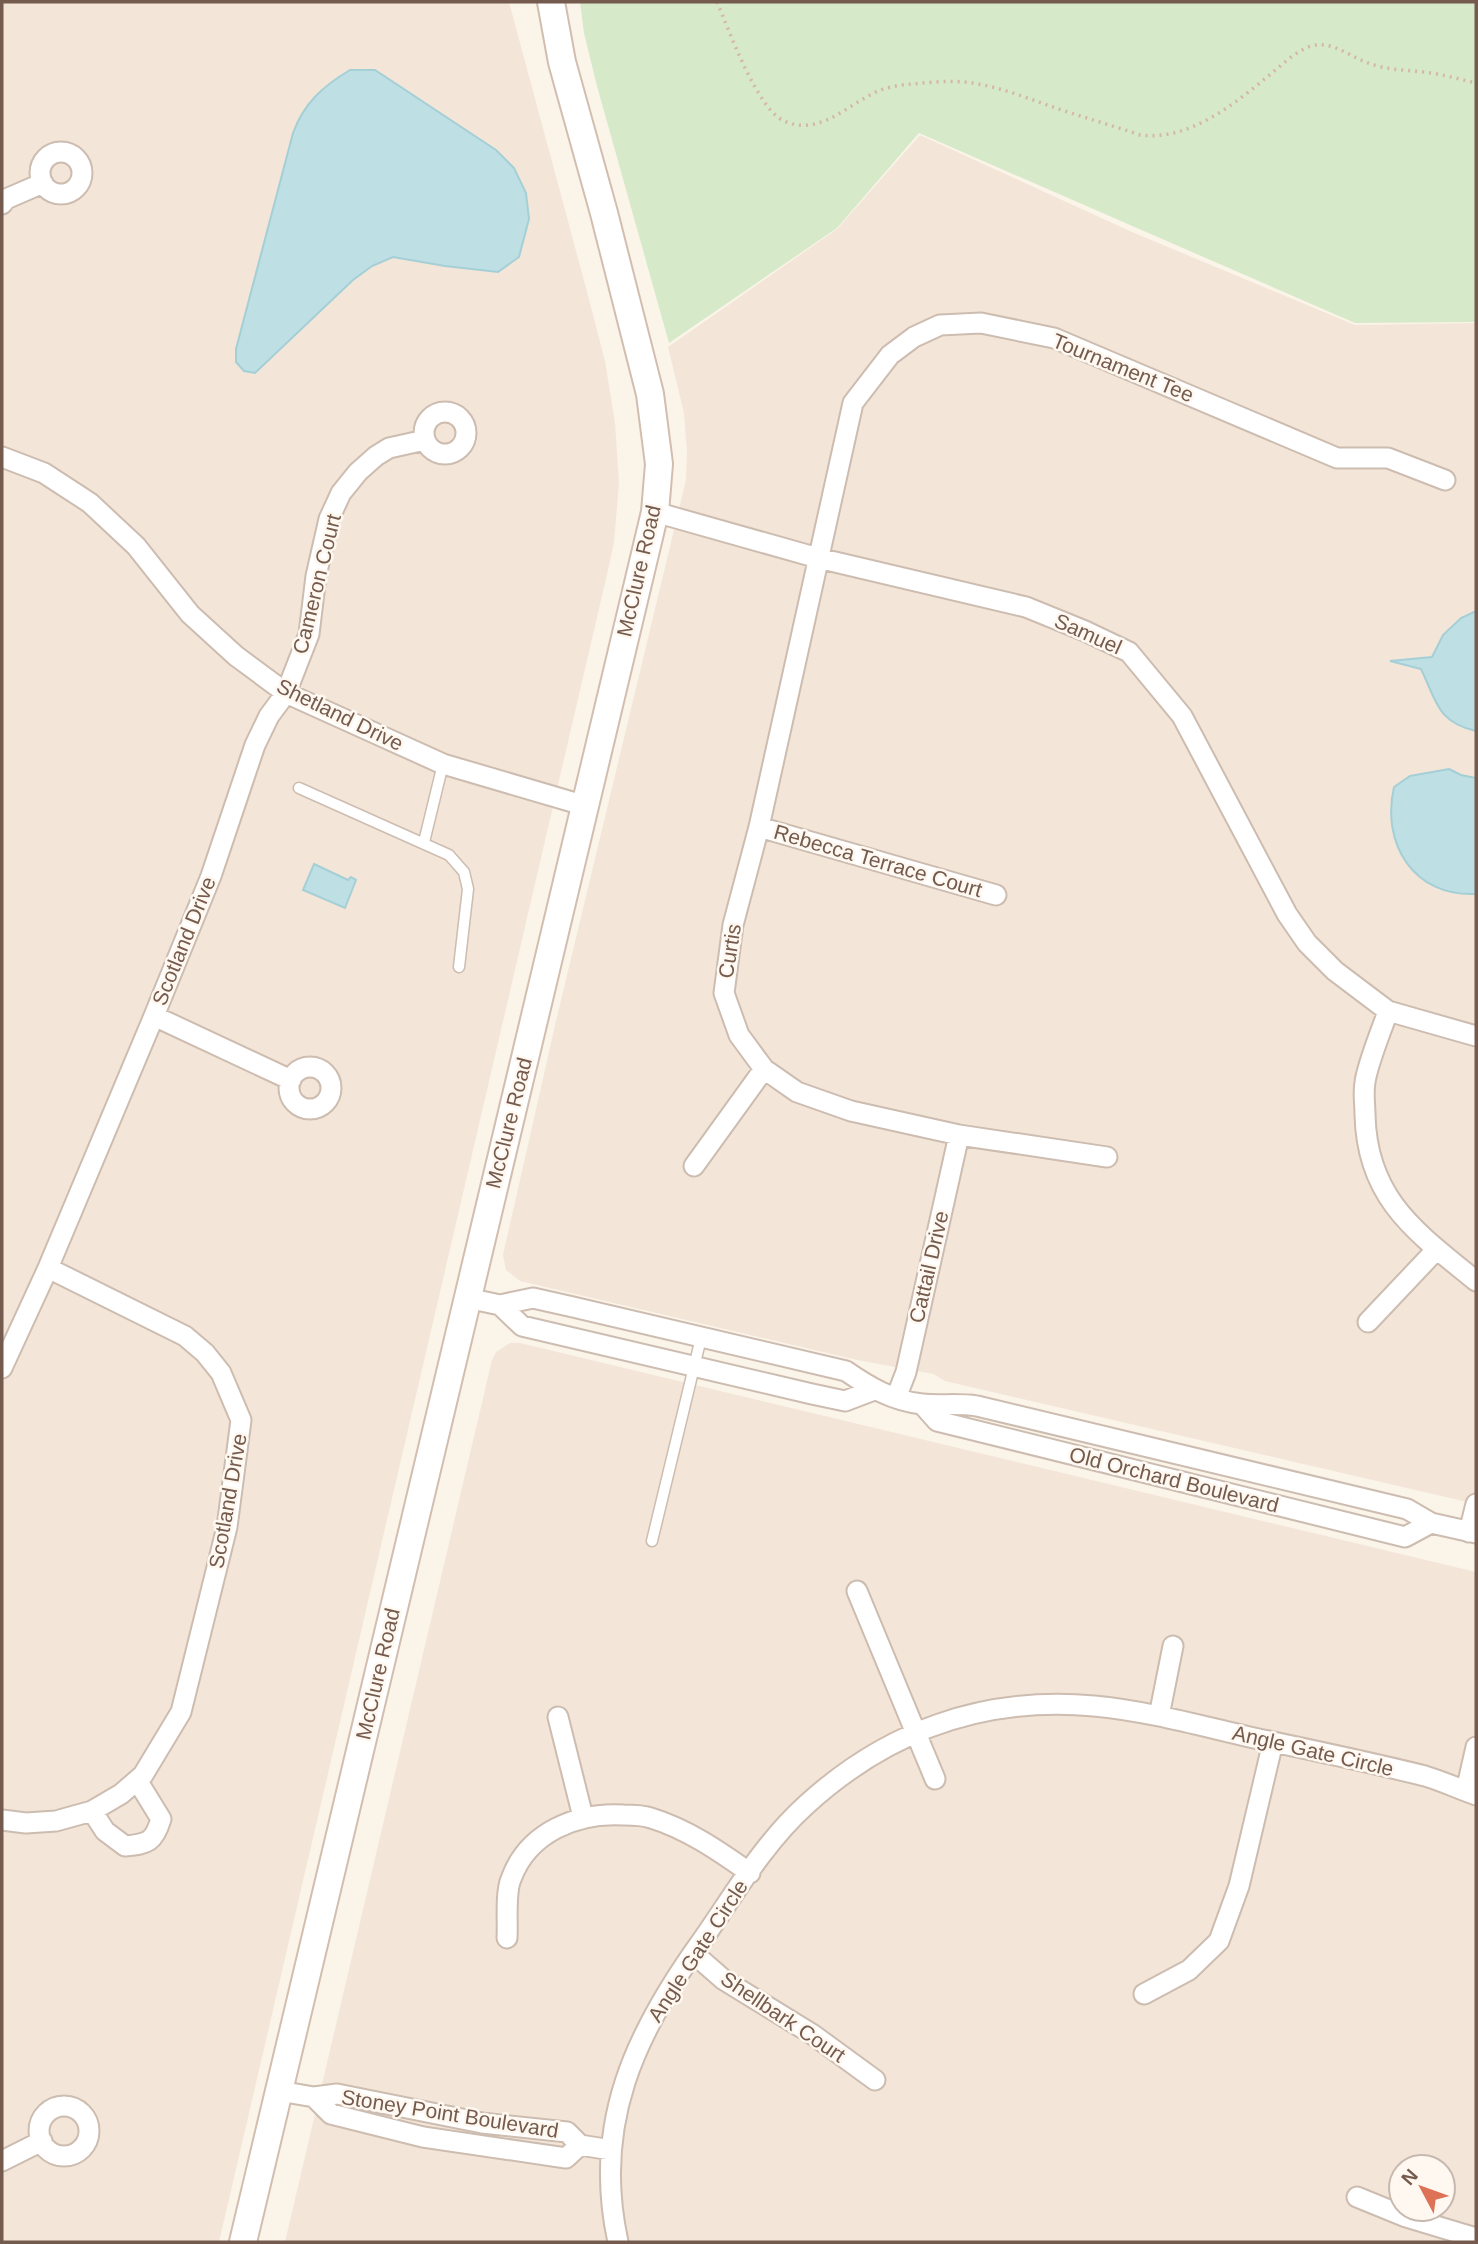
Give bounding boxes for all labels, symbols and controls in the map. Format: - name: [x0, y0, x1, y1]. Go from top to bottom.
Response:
- street label: Tournament Tee: [1049, 329, 1197, 406]
- street label: McClure Road: [612, 503, 665, 639]
- street label: Cameron Court: [288, 511, 345, 656]
- street label: Samuel: [1051, 609, 1125, 659]
- street label: Shetland Drive: [273, 674, 407, 755]
- street label: Rebecca Terrace Court: [771, 820, 985, 901]
- street label: Scotland Drive: [147, 873, 220, 1008]
- street label: Curtis: [714, 922, 745, 980]
- street label: McClure Road: [481, 1055, 536, 1191]
- street label: Cattail Drive: [904, 1209, 953, 1325]
- street label: Scotland Drive: [204, 1432, 251, 1570]
- street label: Old Orchard Boulevard: [1067, 1442, 1281, 1517]
- street label: McClure Road: [351, 1606, 404, 1742]
- street label: Angle Gate Circle: [1230, 1721, 1396, 1780]
- street label: Angle Gate Circle: [643, 1875, 752, 2026]
- street label: Shellbark Court: [717, 1967, 850, 2067]
- street label: Stoney Point Boulevard: [340, 2085, 560, 2142]
- north arrow: [1387, 2153, 1457, 2223]
- text: N: [1397, 2165, 1422, 2189]

